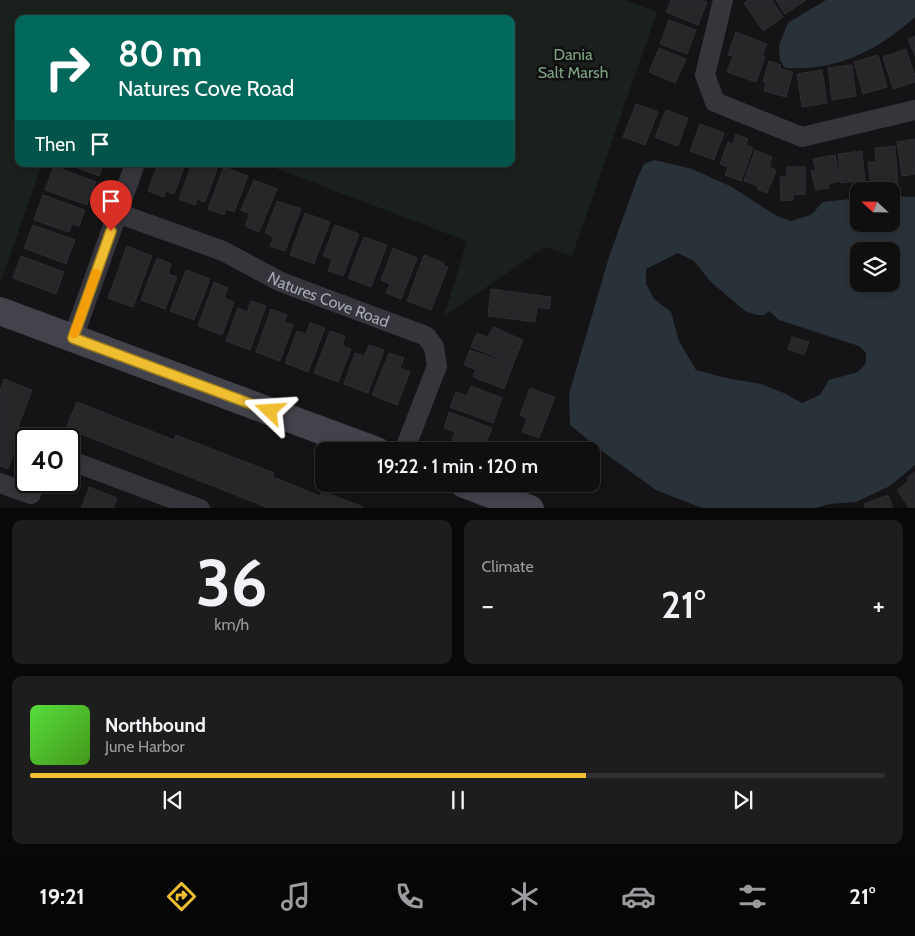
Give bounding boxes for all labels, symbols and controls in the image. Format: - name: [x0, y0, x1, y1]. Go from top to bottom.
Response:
- text: 80 m: [118, 32, 202, 75]
- icon: right: [35, 35, 100, 100]
- park label: Dania Salt Marsh: [538, 45, 608, 82]
- text: Natures Cove Road: [118, 75, 294, 102]
- icon: arrive: [86, 130, 114, 158]
- text: Then: [35, 133, 76, 156]
- pin: [90, 180, 132, 231]
- north arrow: [850, 182, 900, 232]
- map controls: [850, 182, 900, 292]
- icon: arrive: [97, 187, 125, 215]
- button: layers: [850, 242, 900, 292]
- street label: Natures Cove Road: [264, 268, 392, 331]
- position arrow: [243, 384, 295, 436]
- speed limit sign: 40: [15, 428, 80, 493]
- text: 19:22 · 1 min · 120 m: [377, 455, 538, 478]
- text: 36: [196, 543, 268, 622]
- text: Climate: [482, 557, 534, 576]
- text: 21°: [661, 581, 705, 628]
- text: −: [482, 588, 494, 622]
- text: +: [873, 588, 885, 622]
- text: km/h: [214, 615, 249, 634]
- text: Northbound: [105, 714, 206, 737]
- text: June Harbor: [105, 737, 185, 756]
- icon: previous: [159, 786, 187, 814]
- icon: pause: [444, 786, 472, 814]
- icon: next: [729, 786, 757, 814]
- icon: directions: [164, 879, 199, 914]
- icon: music: [278, 879, 313, 914]
- icon: phone: [392, 879, 427, 914]
- icon: climate: [507, 879, 542, 914]
- icon: car: [621, 879, 656, 914]
- icon: filters: [735, 879, 770, 914]
- text: 19:21: [40, 883, 85, 910]
- text: 21°: [849, 883, 875, 910]

